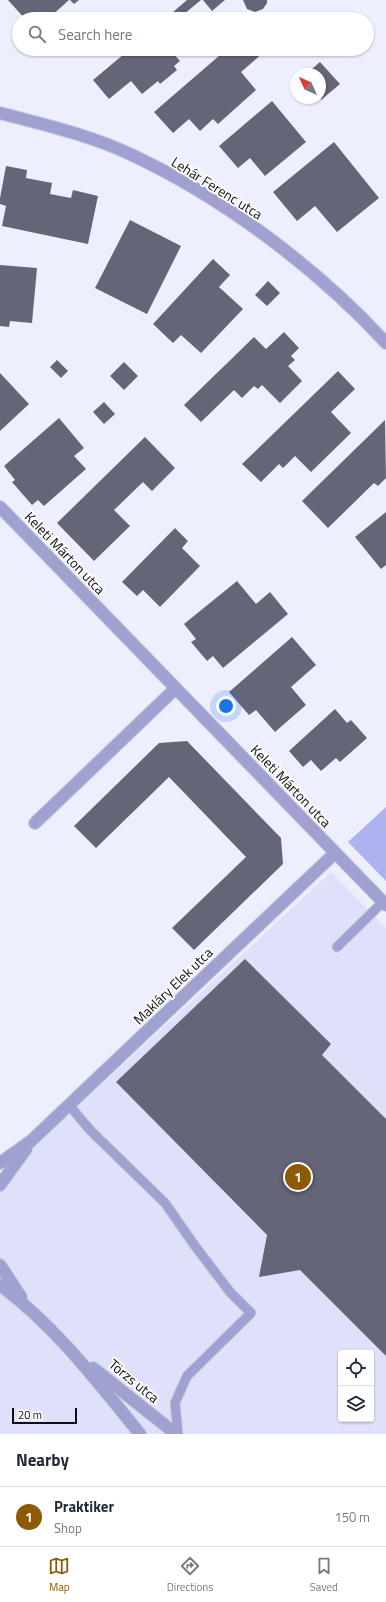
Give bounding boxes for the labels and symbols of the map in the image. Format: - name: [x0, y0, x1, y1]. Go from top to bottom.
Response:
- north arrow: [290, 68, 326, 104]
- street label: Lehár Ferenc utca: [167, 151, 267, 224]
- street label: Keleti Márton utca: [20, 506, 110, 599]
- your location: [216, 696, 236, 716]
- street label: Keleti Márton utca: [246, 739, 336, 832]
- street label: Makláry Elek utca: [128, 942, 217, 1029]
- pin: 1: [285, 1162, 311, 1192]
- street label: Törzs utca: [104, 1354, 164, 1408]
- scale bar: [12, 1406, 77, 1425]

